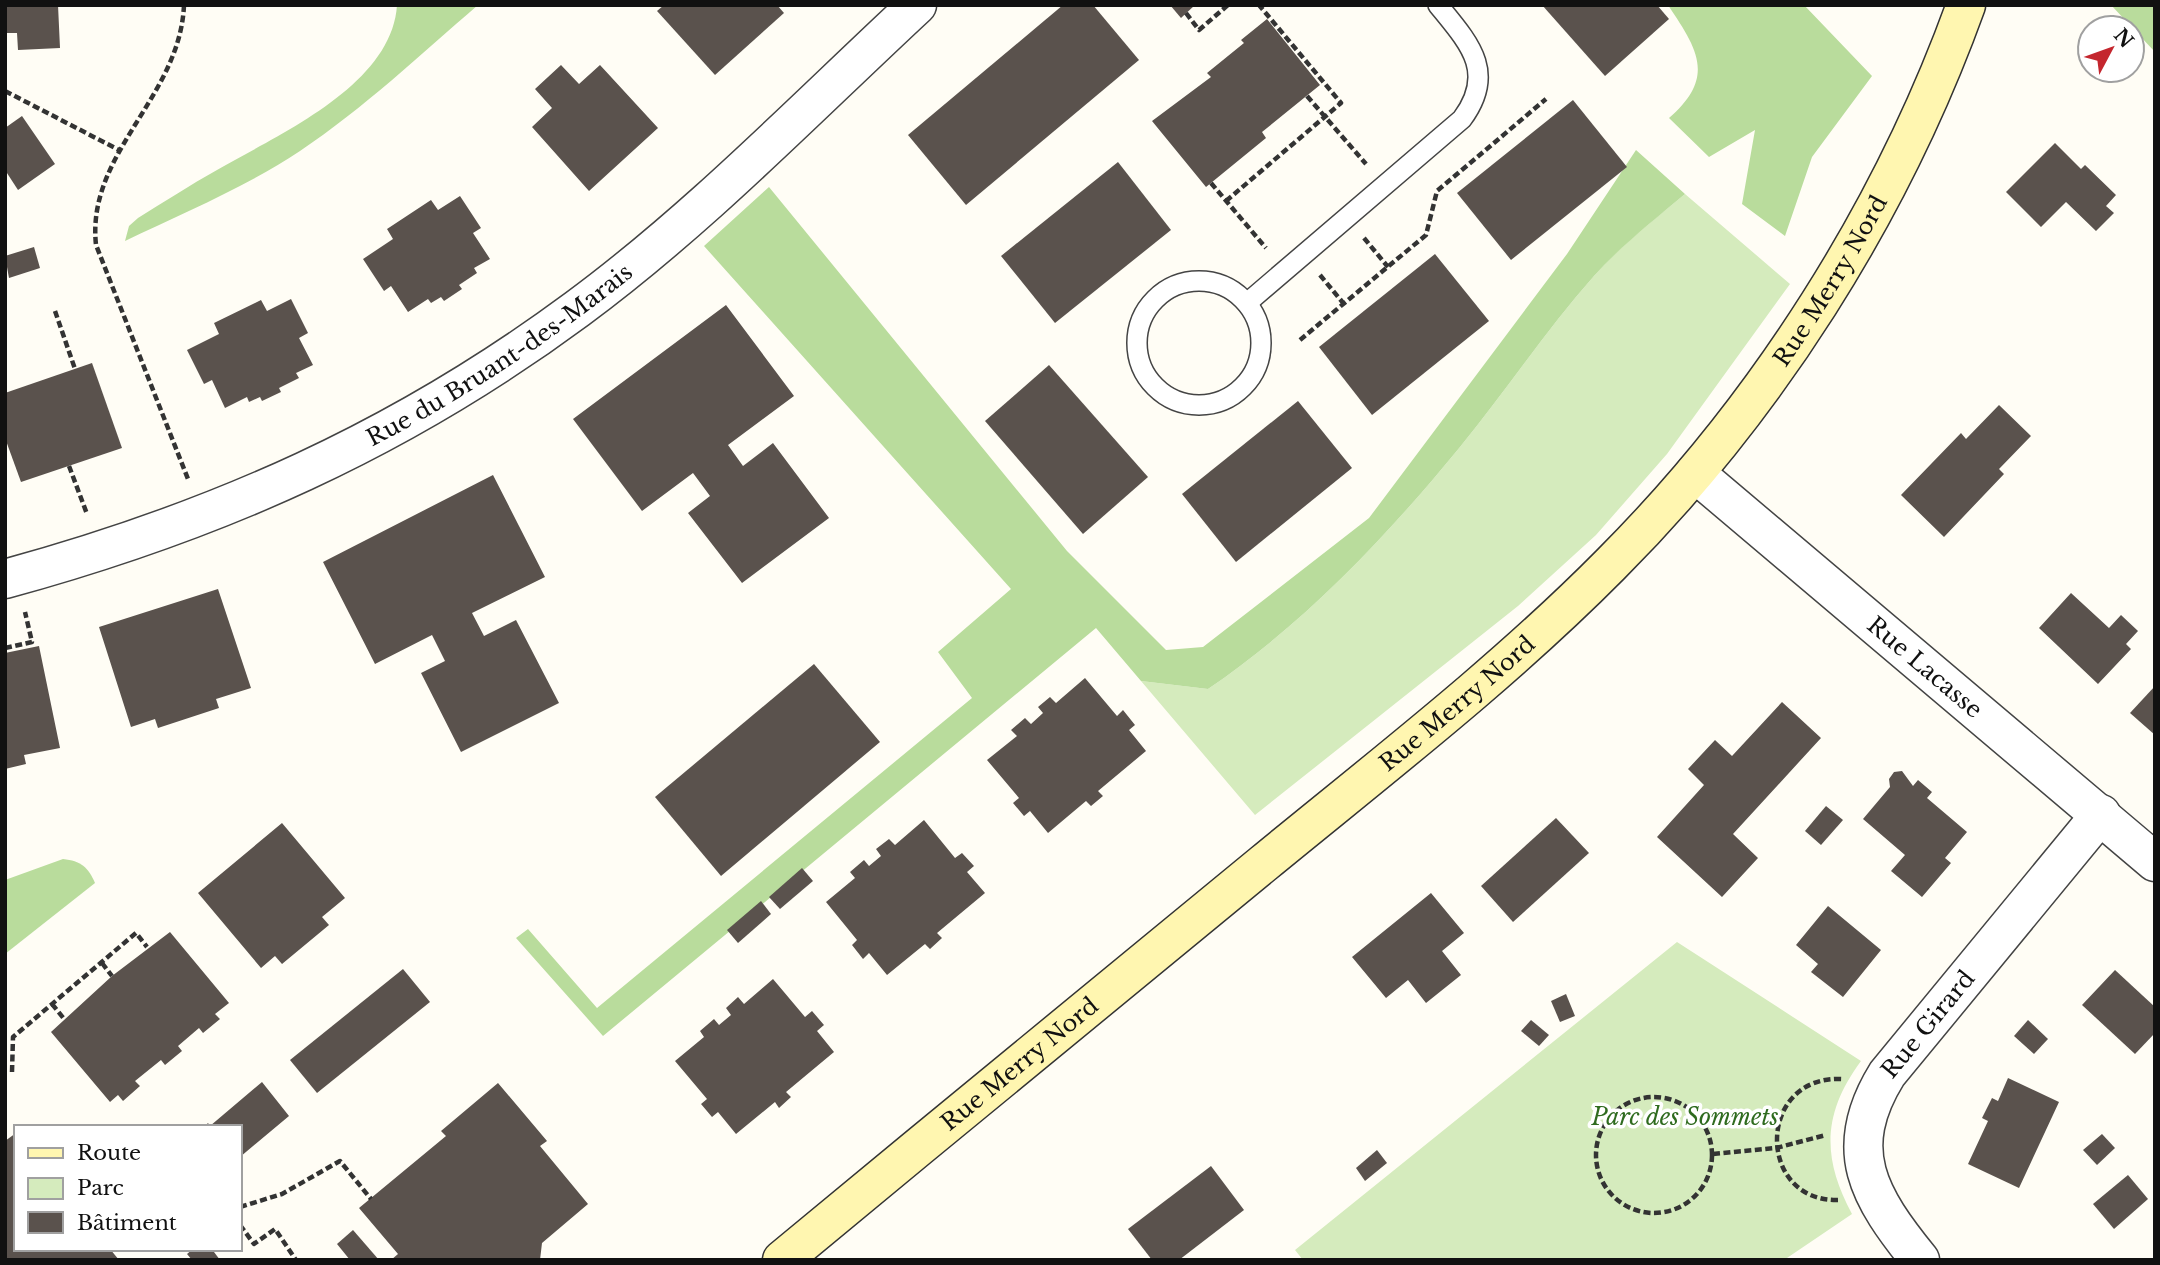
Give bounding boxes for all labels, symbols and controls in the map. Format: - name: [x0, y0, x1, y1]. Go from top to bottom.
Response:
- north arrow: [2076, 14, 2146, 84]
- text: N: [2109, 24, 2138, 53]
- street label: Rue Merry Nord: [1767, 191, 1893, 372]
- street label: Rue du Bruant-des-Marais: [362, 258, 638, 452]
- street label: Rue Lacasse: [1862, 611, 1988, 724]
- street label: Rue Merry Nord: [1374, 630, 1541, 777]
- street label: Rue Girard: [1875, 965, 1980, 1084]
- street label: Rue Merry Nord: [935, 991, 1104, 1137]
- park label: Parc des Sommets: [1590, 1103, 1779, 1131]
- legend: [14, 1125, 242, 1251]
- text: Route: [77, 1140, 141, 1166]
- text: Parc: [77, 1175, 124, 1201]
- text: Bâtiment: [77, 1210, 177, 1236]

